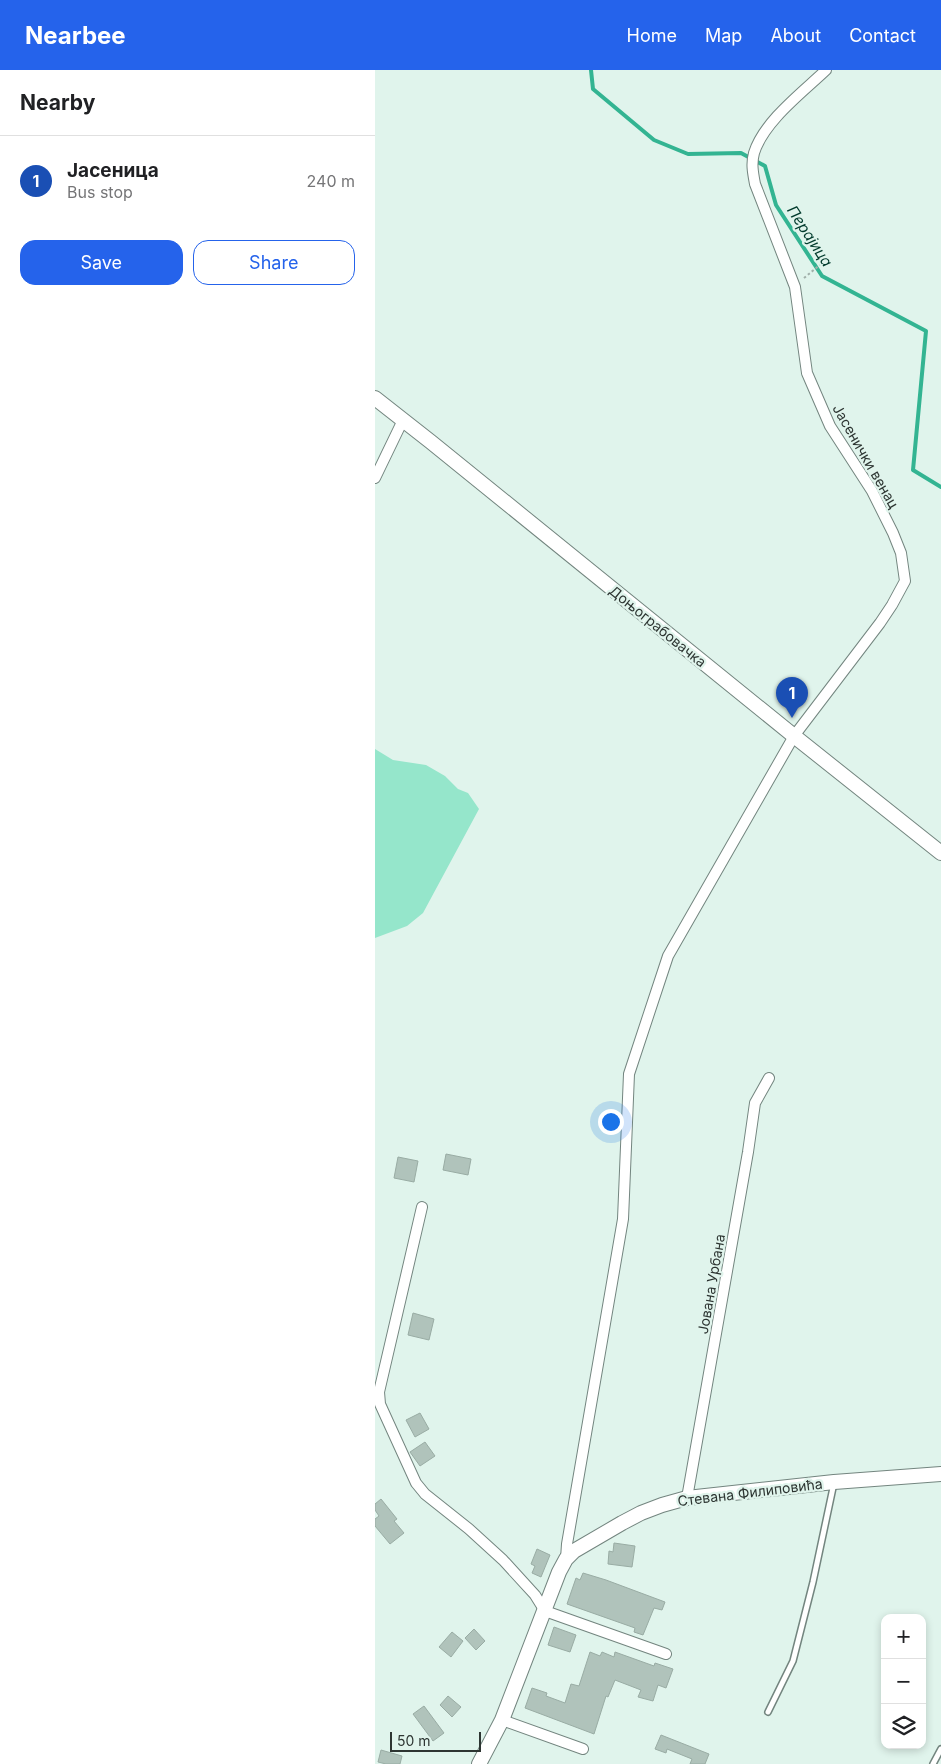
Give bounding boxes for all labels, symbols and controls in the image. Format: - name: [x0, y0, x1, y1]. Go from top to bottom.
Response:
- text: Nearbee: [25, 21, 126, 50]
- text: Home: [627, 25, 677, 46]
- text: Map: [705, 25, 742, 46]
- text: About: [770, 25, 821, 46]
- text: Contact: [849, 25, 916, 46]
- text: Nearby: [20, 90, 95, 115]
- text: Јасеница: [67, 159, 159, 182]
- text: 1: [33, 171, 39, 191]
- text: 240 m: [307, 171, 355, 191]
- text: Bus stop: [67, 182, 133, 202]
- water label: Перајица: [783, 202, 837, 270]
- button: Save: [20, 240, 183, 285]
- button: Share: [193, 240, 355, 285]
- street label: Јасенички венац: [829, 401, 903, 511]
- street label: Доњограбовачка: [606, 582, 710, 670]
- pin: 1: [776, 677, 808, 718]
- your location: [598, 1109, 624, 1135]
- street label: Јована Урбана: [694, 1233, 728, 1335]
- street label: Стевана Филиповића: [677, 1475, 823, 1509]
- map controls: [881, 1614, 926, 1749]
- button: +: [881, 1614, 926, 1659]
- button: −: [881, 1659, 926, 1704]
- button: layers: [881, 1704, 926, 1749]
- scale bar: [390, 1729, 481, 1752]
- text: 50 m: [397, 1732, 431, 1749]

